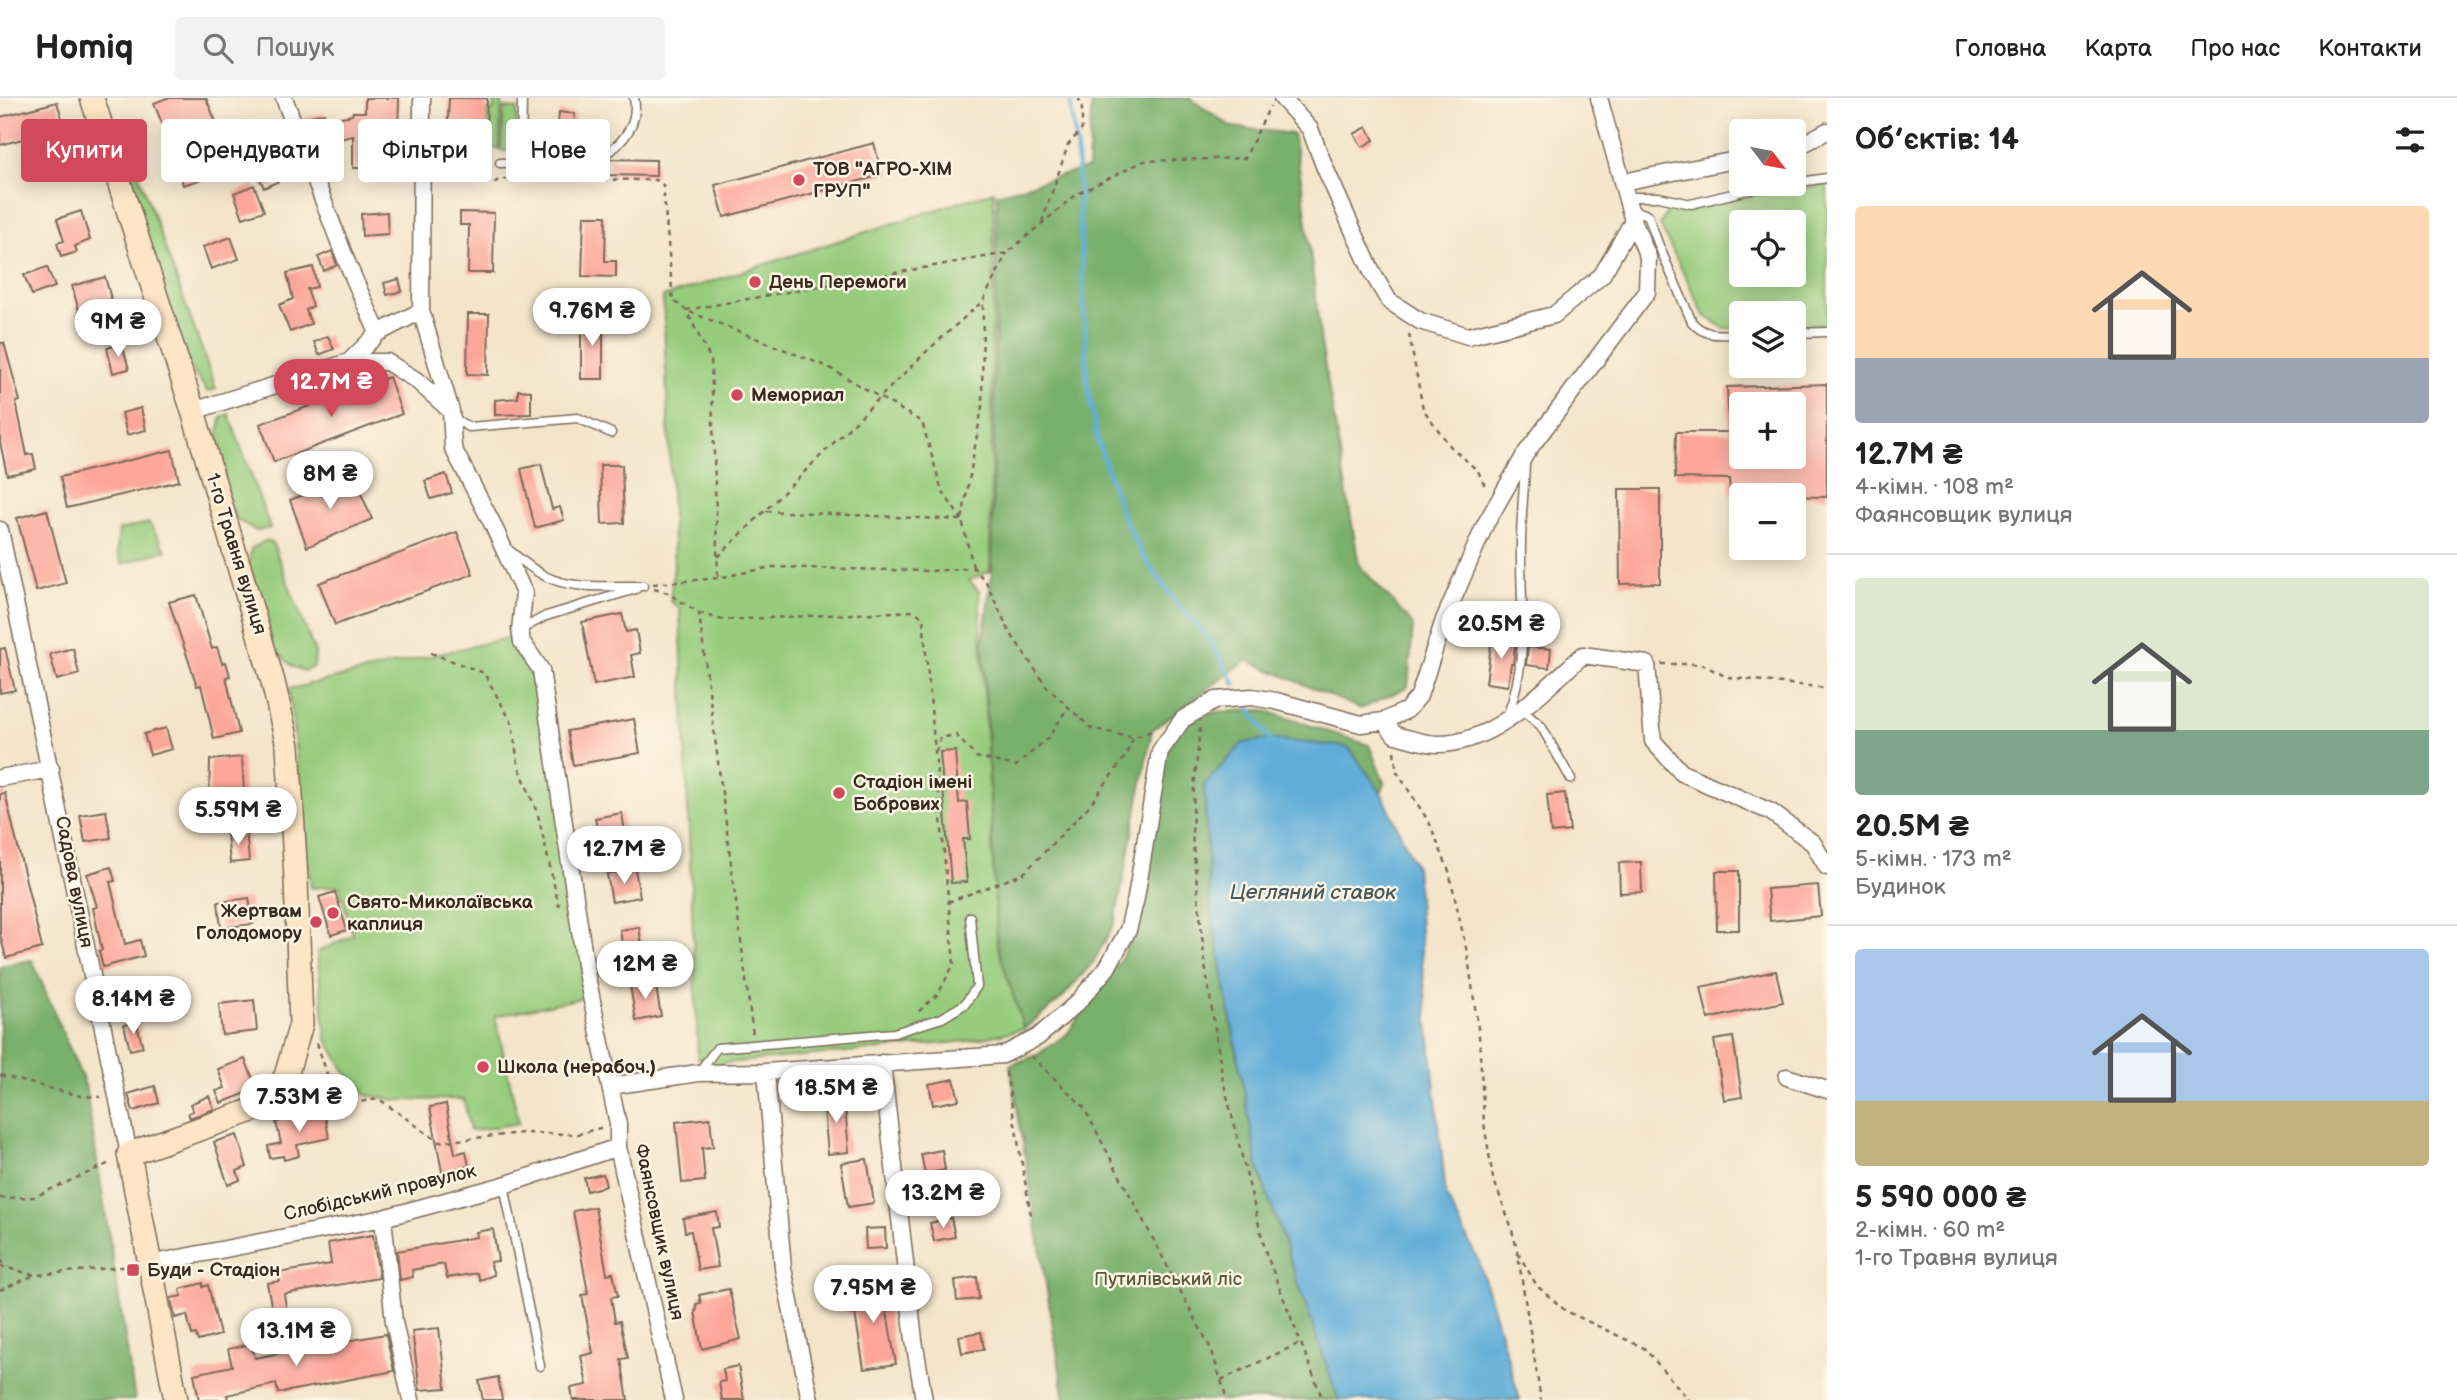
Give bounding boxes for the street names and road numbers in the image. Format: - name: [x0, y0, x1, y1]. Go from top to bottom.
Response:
- street label: 1-го Травня вулиця: [201, 471, 271, 637]
- street label: Садова вулиця: [50, 814, 98, 950]
- street label: Фаянсовщик вулиця: [629, 1142, 689, 1322]
- street label: Слобідський провулок: [282, 1160, 478, 1226]

